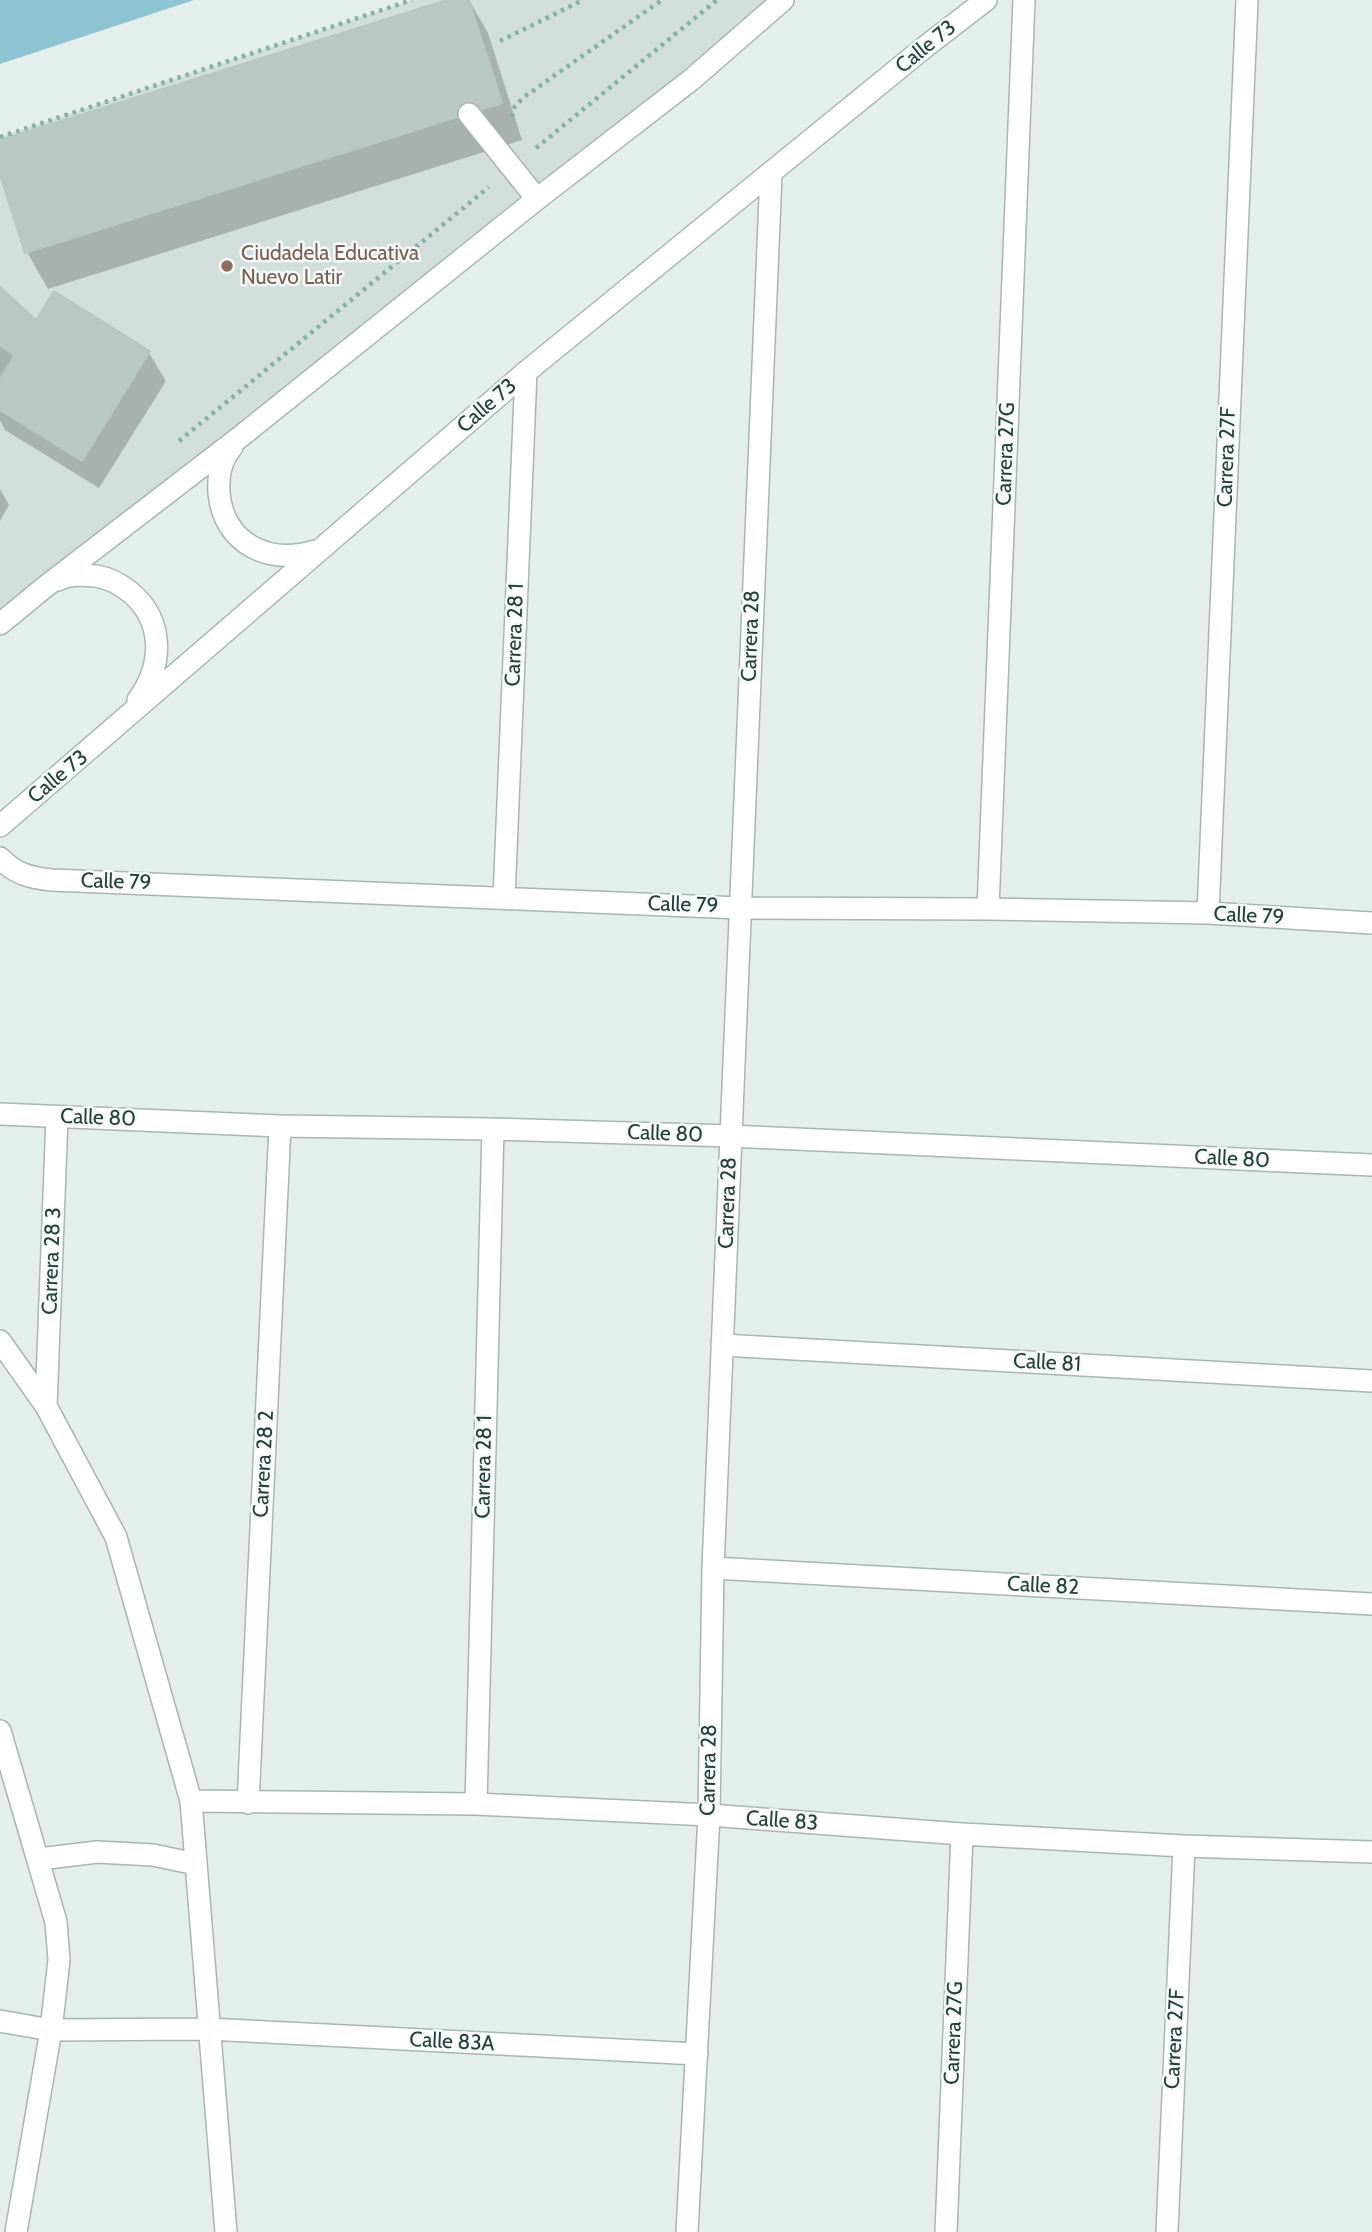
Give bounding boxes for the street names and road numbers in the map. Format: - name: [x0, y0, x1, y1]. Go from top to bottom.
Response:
- street label: Calle 73: [891, 15, 961, 79]
- street label: Calle 73: [452, 373, 522, 439]
- street label: Carrera 27G: [992, 402, 1020, 506]
- street label: Carrera 27F: [1213, 406, 1241, 508]
- street label: Carrera 28 1: [501, 583, 529, 687]
- street label: Carrera 28: [737, 590, 765, 682]
- street label: Calle 73: [23, 745, 93, 809]
- street label: Calle 79: [80, 868, 152, 896]
- street label: Calle 79: [647, 891, 719, 919]
- street label: Calle 79: [1213, 902, 1285, 930]
- street label: Calle 80: [60, 1104, 136, 1132]
- street label: Calle 80: [627, 1120, 703, 1148]
- street label: Calle 80: [1194, 1144, 1270, 1174]
- street label: Carrera 28: [714, 1157, 742, 1249]
- street label: Carrera 28 3: [38, 1207, 66, 1315]
- street label: Calle 81: [1012, 1349, 1082, 1377]
- street label: Carrera 28 2: [249, 1410, 279, 1518]
- street label: Carrera 28 1: [470, 1415, 498, 1519]
- street label: Calle 82: [1006, 1572, 1080, 1600]
- street label: Carrera 28: [696, 1724, 722, 1816]
- street label: Calle 83: [745, 1806, 819, 1836]
- street label: Carrera 27G: [940, 1981, 968, 2085]
- street label: Carrera 27F: [1160, 1988, 1190, 2090]
- street label: Calle 83A: [409, 2027, 495, 2057]

